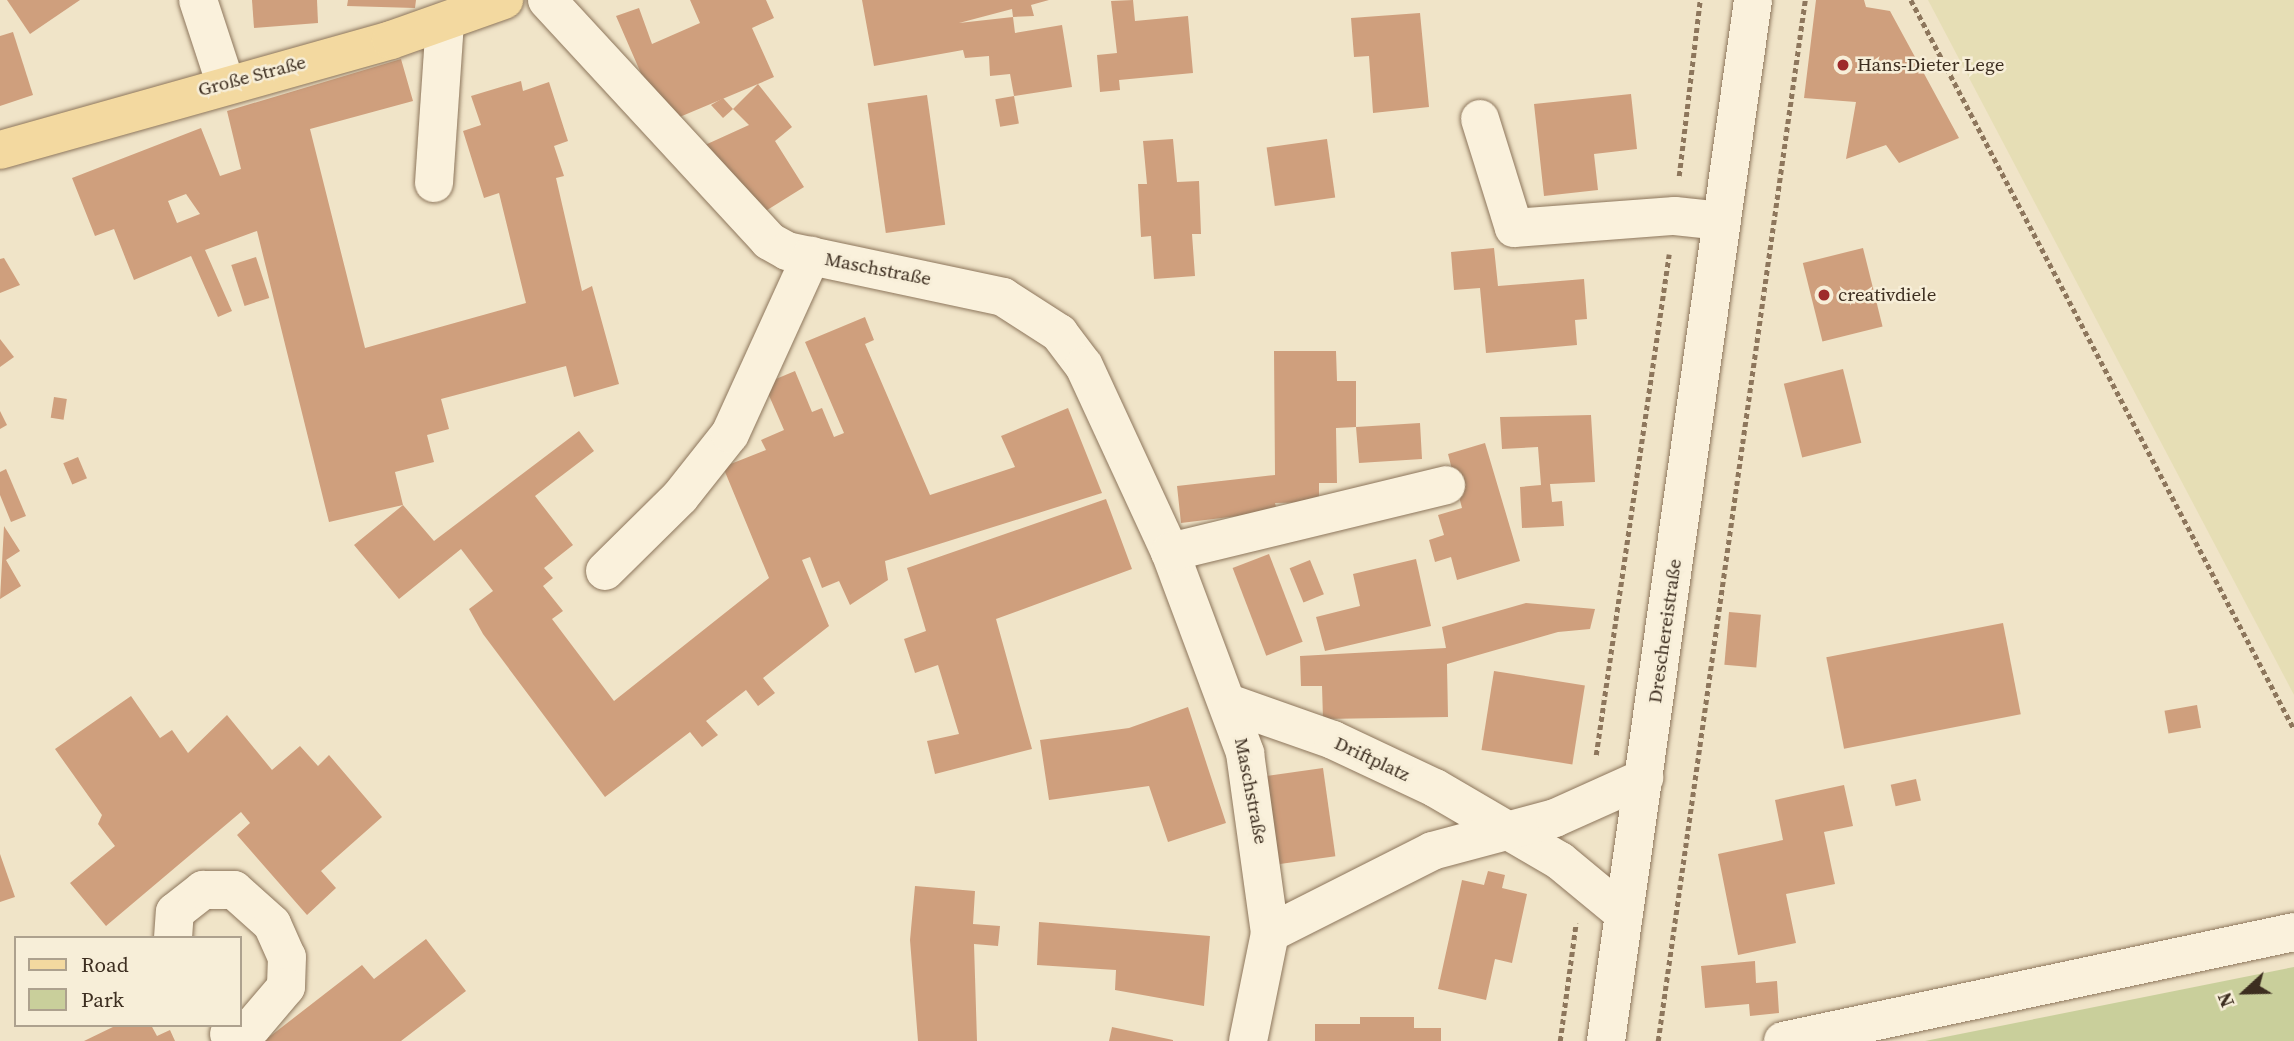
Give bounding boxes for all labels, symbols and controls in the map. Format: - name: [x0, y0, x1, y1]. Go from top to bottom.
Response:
- street label: Große Straße: [196, 51, 308, 101]
- place label: Hans-Dieter Lege: [1857, 54, 2004, 76]
- marker: Hans-Dieter Lege: [1835, 57, 1851, 73]
- street label: Maschstraße: [823, 248, 933, 290]
- place label: creativdiele: [1838, 284, 1936, 306]
- marker: creativdiele: [1816, 287, 1832, 303]
- street label: Dreschereistraße: [1644, 557, 1686, 705]
- street label: Driftplatz: [1331, 732, 1413, 786]
- street label: Maschstraße: [1230, 736, 1272, 846]
- legend: [14, 936, 242, 1027]
- text: Road: [81, 950, 129, 979]
- north arrow: [2210, 957, 2280, 1027]
- text: Park: [81, 985, 124, 1014]
- text: N: [2211, 989, 2240, 1011]

